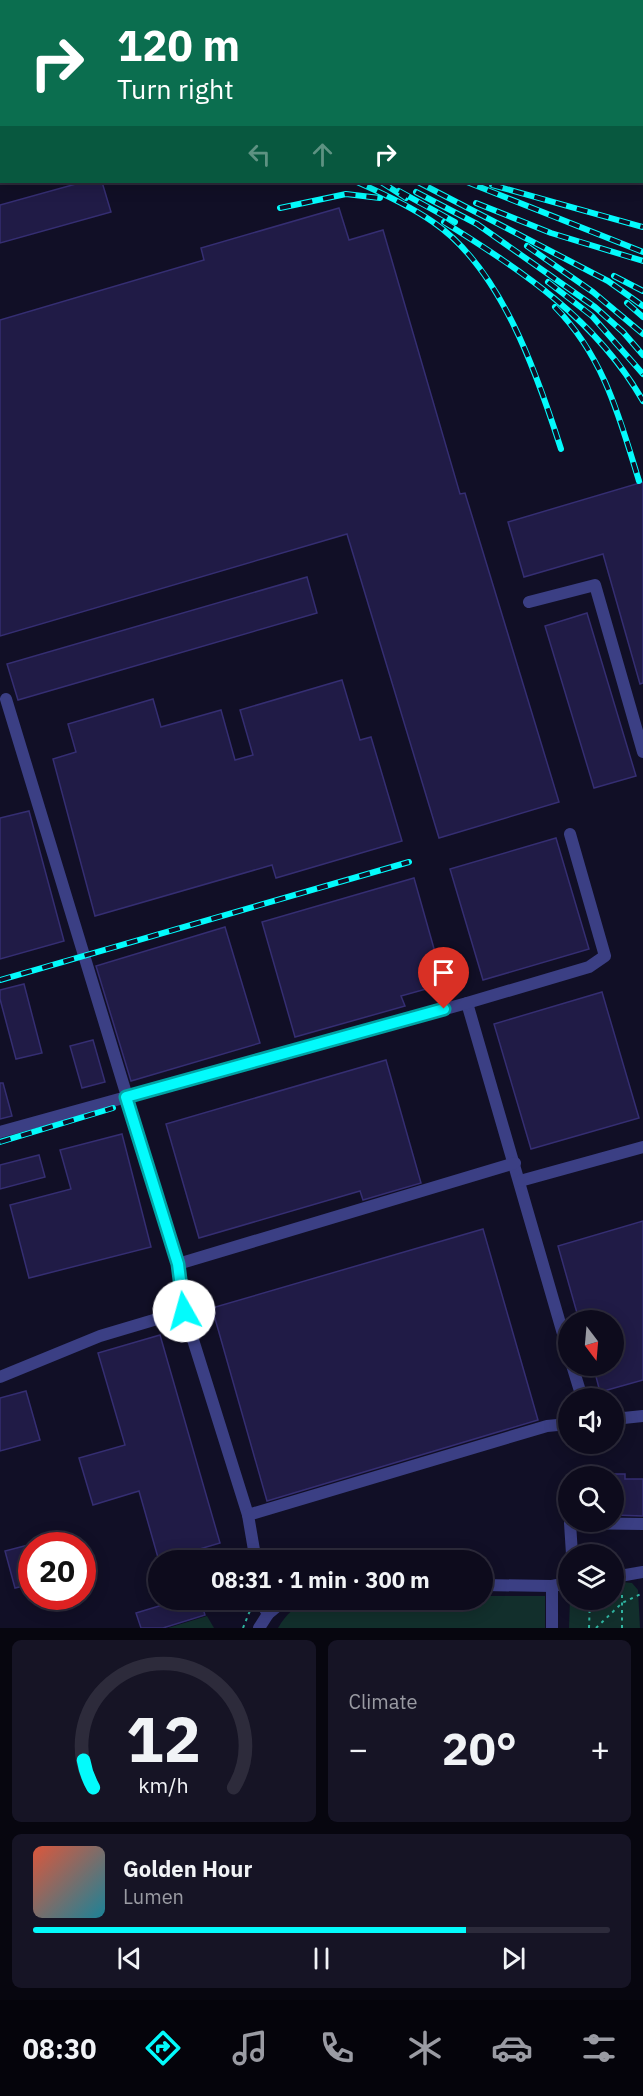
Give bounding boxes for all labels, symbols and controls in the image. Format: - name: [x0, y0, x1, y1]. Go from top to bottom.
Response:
- text: 120 m: [117, 18, 240, 73]
- icon: right: [18, 24, 96, 102]
- text: Turn right: [117, 71, 234, 106]
- icon: left: [243, 138, 276, 171]
- icon: ahead: [306, 138, 339, 171]
- icon: right: [369, 138, 402, 171]
- pin: [418, 947, 469, 1009]
- icon: arrive: [427, 956, 460, 989]
- position arrow: [152, 1279, 216, 1343]
- north arrow: [558, 1310, 624, 1376]
- map controls: [558, 1310, 624, 1610]
- button: sound: [558, 1388, 624, 1454]
- button: search: [558, 1466, 624, 1532]
- speed limit sign: 20: [18, 1532, 96, 1610]
- button: layers: [558, 1544, 624, 1610]
- text: 08:31 · 1 min · 300 m: [211, 1565, 430, 1594]
- text: Climate: [349, 1688, 417, 1715]
- text: 12: [126, 1698, 201, 1779]
- text: 20°: [442, 1719, 517, 1777]
- text: −: [349, 1727, 368, 1770]
- text: +: [590, 1727, 610, 1770]
- text: km/h: [139, 1771, 189, 1799]
- text: Golden Hour: [123, 1854, 252, 1883]
- text: Lumen: [123, 1883, 184, 1910]
- icon: previous: [113, 1942, 146, 1975]
- icon: pause: [305, 1942, 338, 1975]
- icon: next: [497, 1942, 530, 1975]
- icon: directions: [142, 2027, 184, 2069]
- icon: music: [229, 2027, 271, 2069]
- icon: phone: [316, 2027, 358, 2069]
- icon: climate: [404, 2027, 446, 2069]
- icon: car: [491, 2027, 533, 2069]
- icon: filters: [578, 2027, 620, 2069]
- text: 08:30: [23, 2031, 96, 2066]

